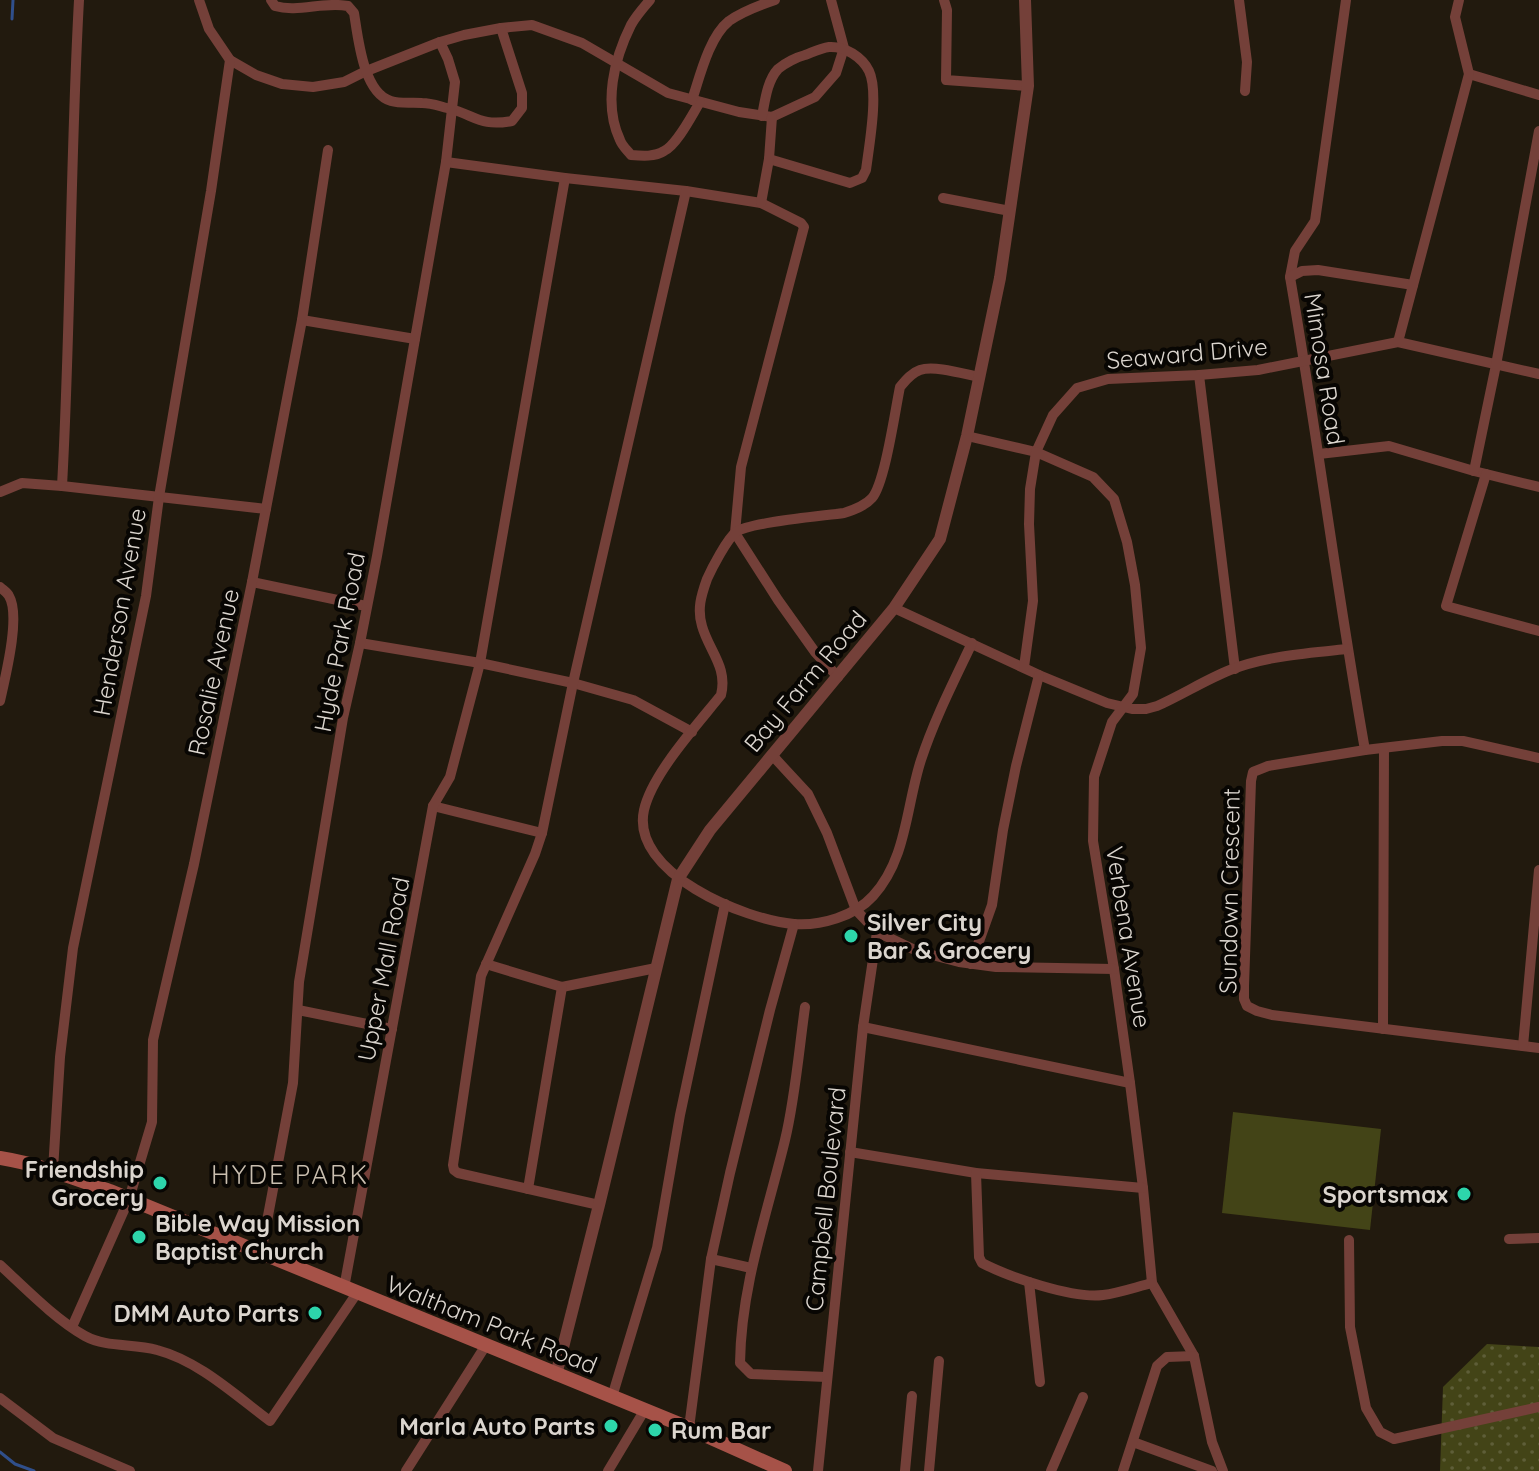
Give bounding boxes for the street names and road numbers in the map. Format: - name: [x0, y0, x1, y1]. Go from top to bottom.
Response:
- street label: Mimosa Road: [1298, 291, 1352, 447]
- street label: Seaward Drive: [1105, 331, 1269, 375]
- street label: Henderson Avenue: [86, 506, 152, 718]
- street label: Hyde Park Road: [307, 550, 371, 734]
- street label: Rosalie Avenue: [181, 586, 245, 758]
- street label: Bay Farm Road: [737, 604, 873, 758]
- street label: Sundown Crescent: [1212, 788, 1246, 994]
- street label: Verbena Avenue: [1100, 844, 1158, 1030]
- street label: Upper Mall Road: [350, 874, 416, 1064]
- street label: Campbell Boulevard: [798, 1085, 852, 1313]
- street label: Waltham Park Road: [382, 1268, 602, 1380]

